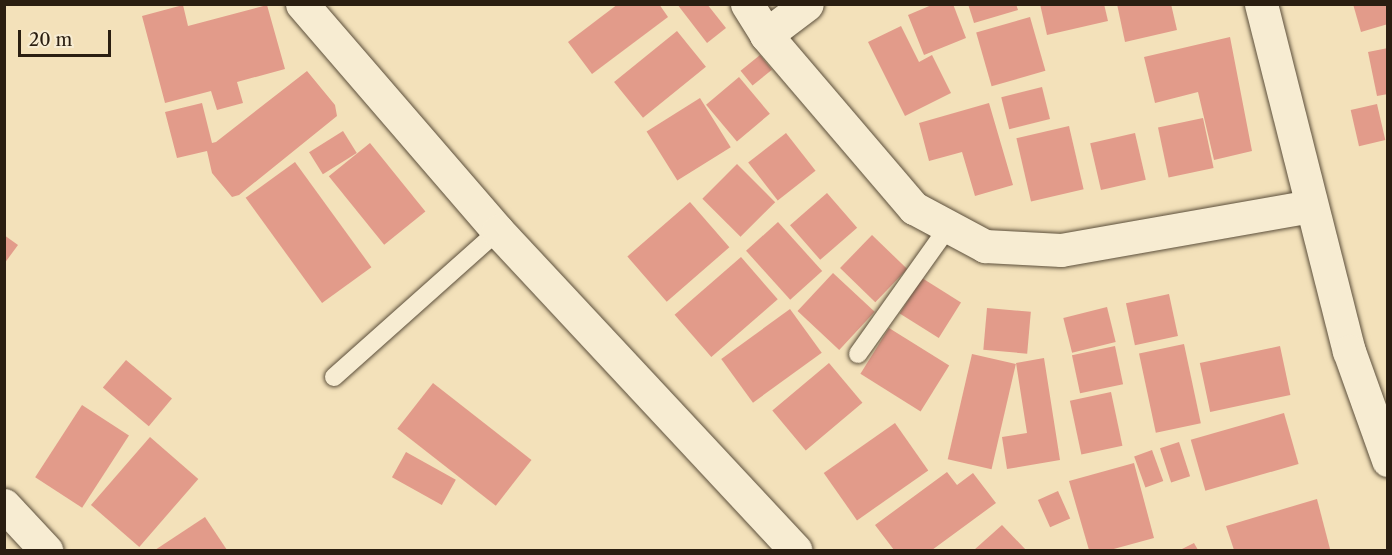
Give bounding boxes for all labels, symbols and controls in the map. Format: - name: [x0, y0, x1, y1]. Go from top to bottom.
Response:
- scale bar: [21, 18, 114, 56]
- text: 20 m: [29, 29, 72, 51]

